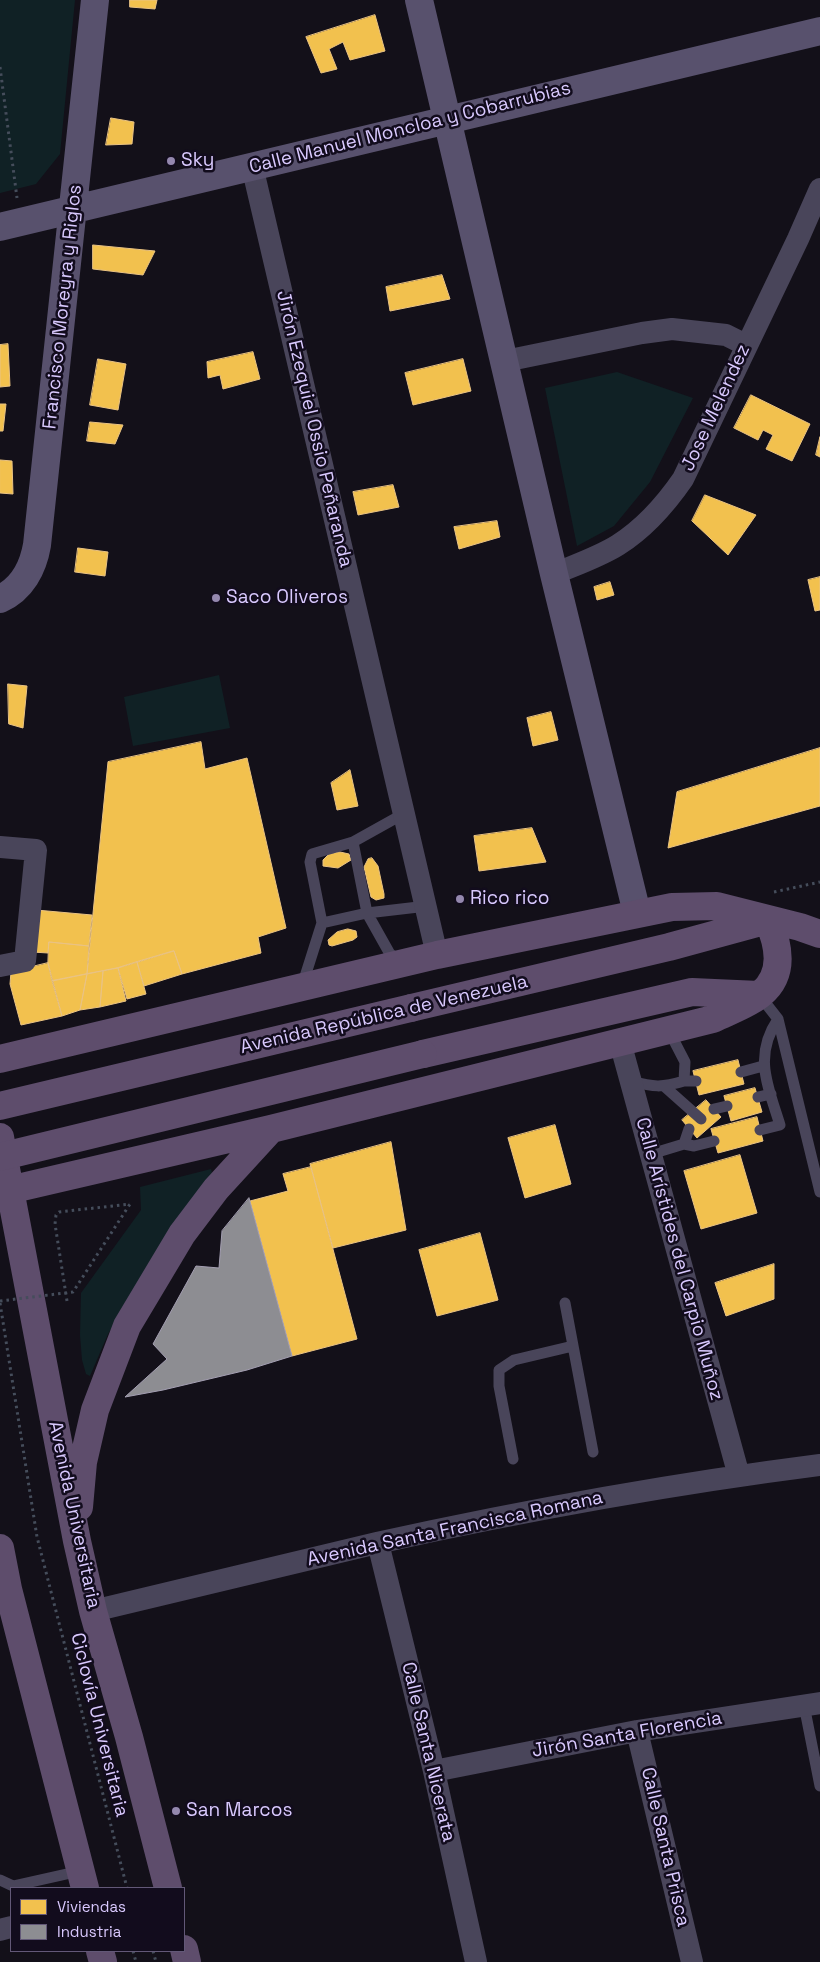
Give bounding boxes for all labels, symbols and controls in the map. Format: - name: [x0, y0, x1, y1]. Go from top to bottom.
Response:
- street label: Calle Manuel Moncloa y Cobarrubias: [247, 77, 573, 179]
- place label: Sky: [181, 150, 214, 172]
- marker: Sky: [165, 155, 177, 167]
- street label: Francisco Moreyra y Riglos: [39, 183, 87, 431]
- street label: Jirón Ezequiel Ossio Peñaranda: [271, 288, 357, 570]
- street label: Jose Melendez: [677, 341, 755, 475]
- place label: Saco Oliveros: [226, 587, 348, 609]
- marker: Saco Oliveros: [210, 592, 222, 604]
- place label: Rico rico: [470, 888, 550, 910]
- marker: Rico rico: [454, 893, 466, 905]
- street label: Avenida República de Venezuela: [238, 971, 530, 1059]
- street label: Calle Arístides del Carpio Muñoz: [630, 1115, 728, 1403]
- street label: Avenida Universitaria: [43, 1419, 105, 1611]
- street label: Avenida Santa Francisca Romana: [305, 1486, 605, 1572]
- street label: Ciclovía Universitaria: [65, 1631, 133, 1819]
- street label: Calle Santa Nicerata: [396, 1660, 460, 1844]
- street label: Jirón Santa Florencia: [530, 1707, 724, 1763]
- street label: Calle Santa Prisca: [636, 1765, 694, 1929]
- place label: San Marcos: [186, 1800, 292, 1822]
- marker: San Marcos: [170, 1805, 182, 1817]
- legend: [10, 1887, 185, 1952]
- text: Viviendas: [57, 1897, 126, 1916]
- text: Industria: [57, 1922, 121, 1941]

